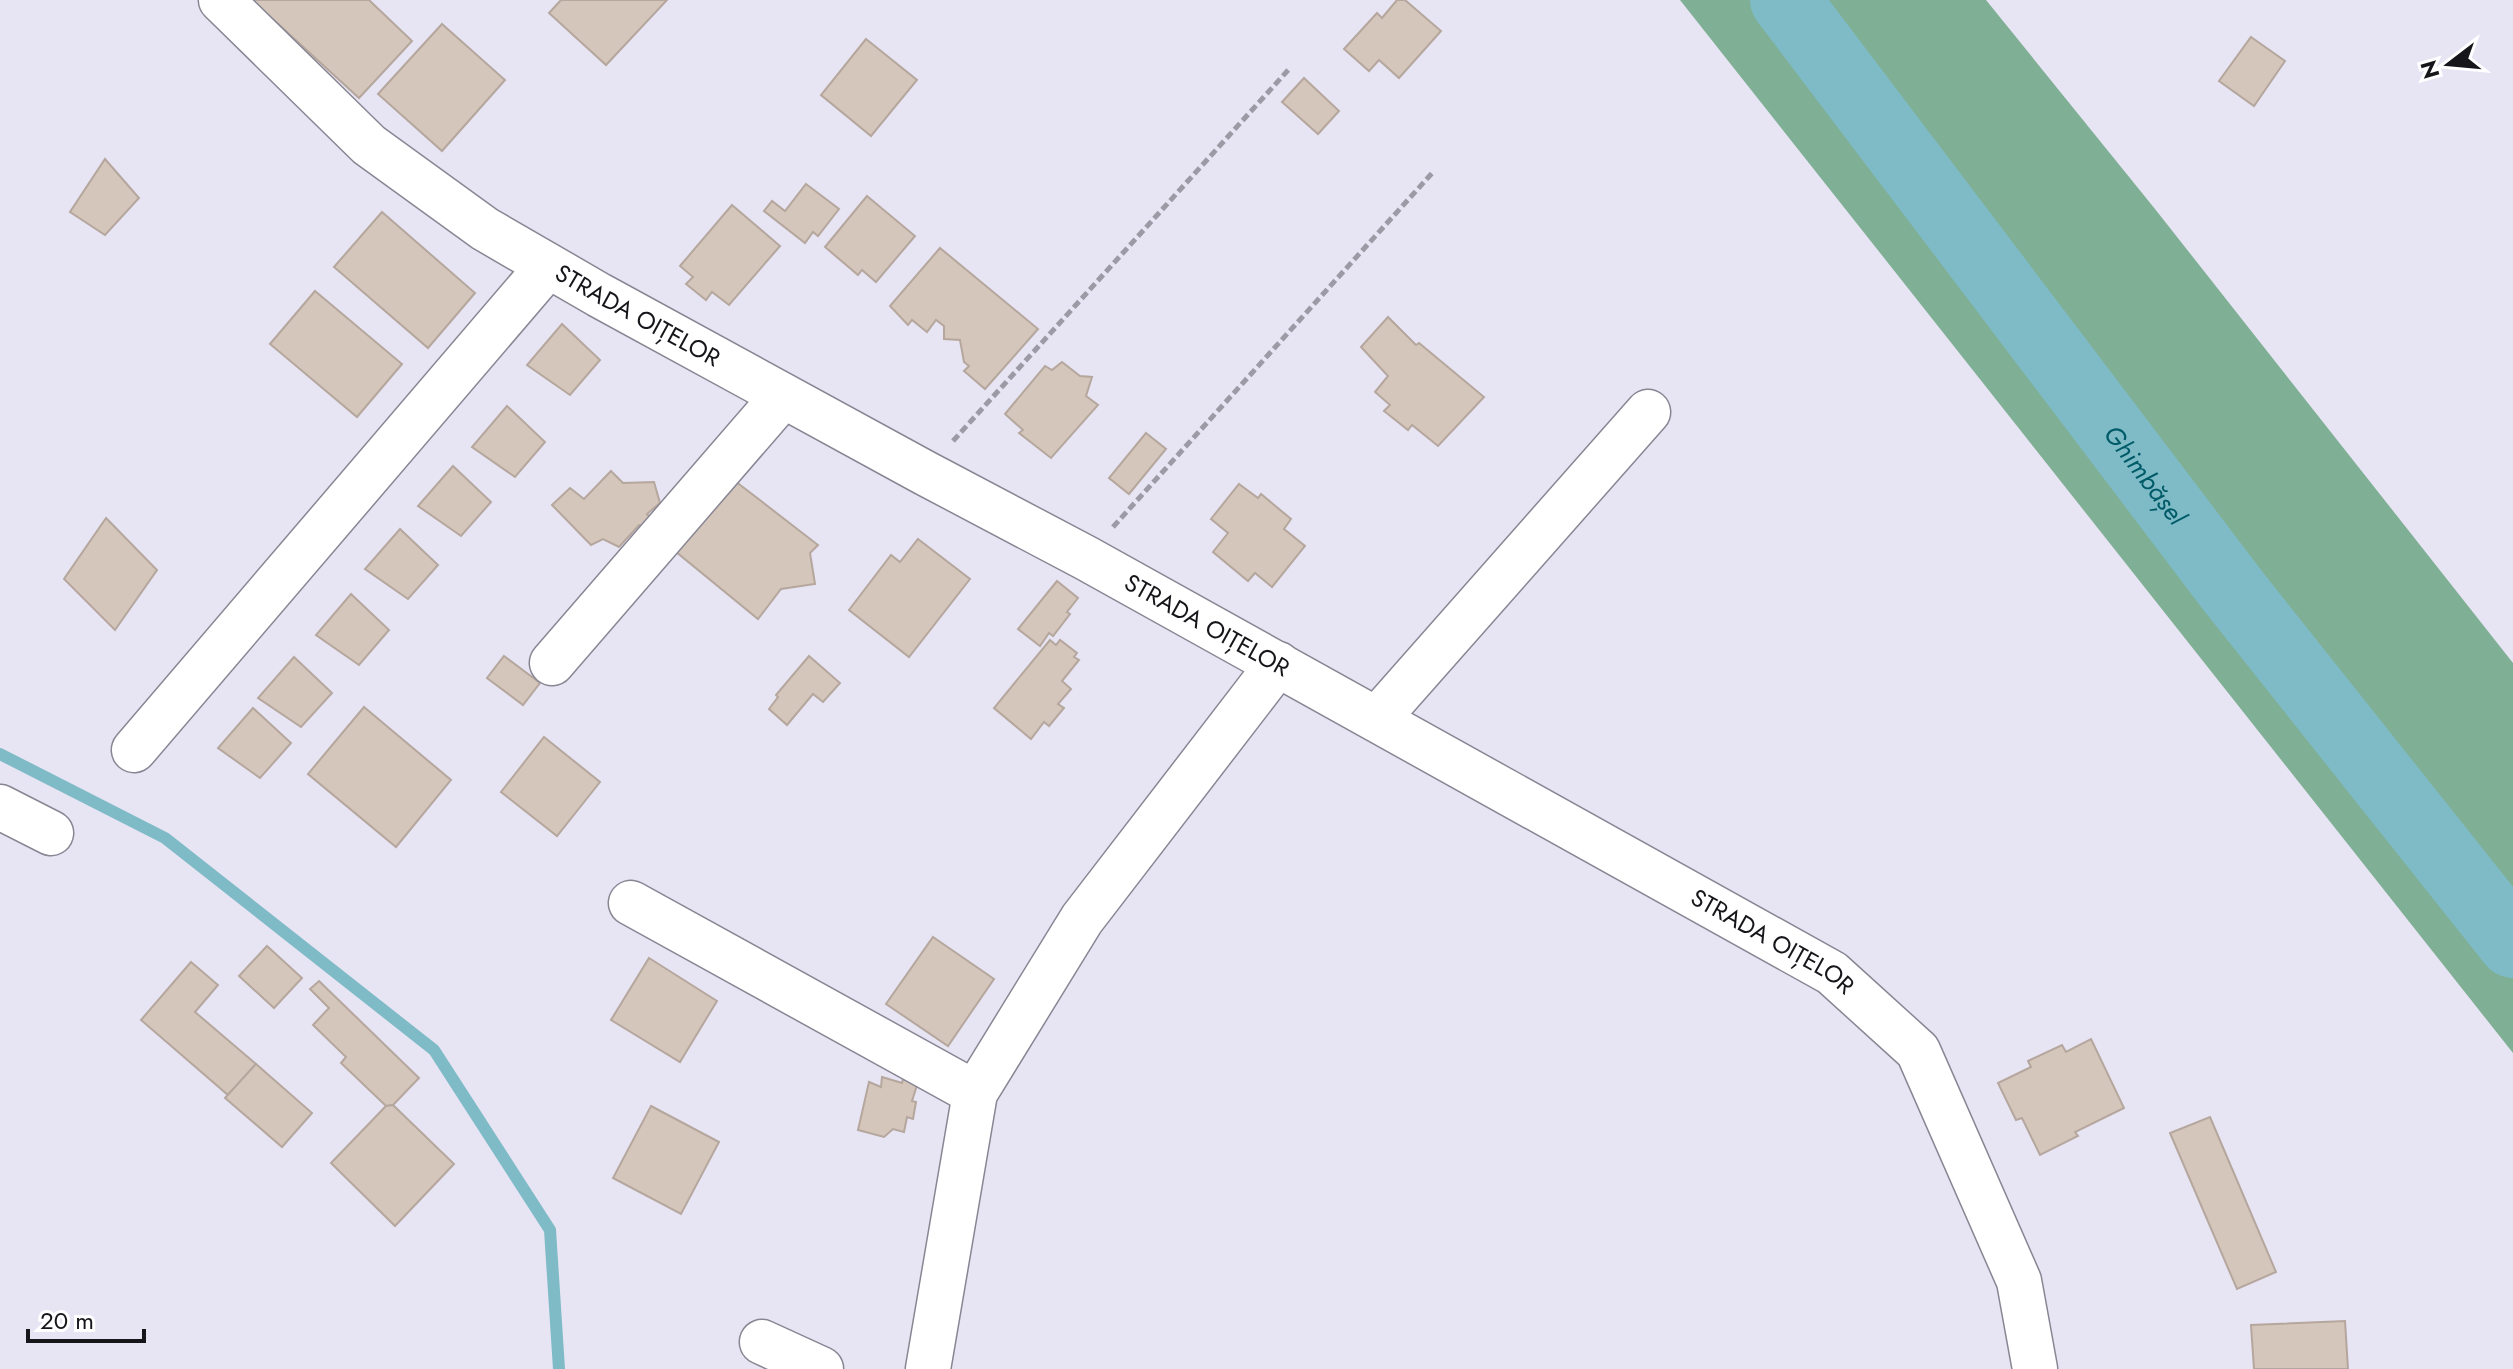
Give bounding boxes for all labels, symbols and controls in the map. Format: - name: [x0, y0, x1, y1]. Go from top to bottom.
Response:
- north arrow: [2409, 24, 2489, 104]
- text: N: [2412, 57, 2448, 82]
- street label: STRADA OIȚELOR: [549, 255, 727, 375]
- water label: Ghimbășel: [2095, 417, 2196, 534]
- street label: STRADA OIȚELOR: [1118, 565, 1297, 685]
- street label: STRADA OIȚELOR: [1685, 880, 1863, 1003]
- scale bar: [28, 1293, 144, 1343]
- text: 20 m: [40, 1303, 94, 1338]

